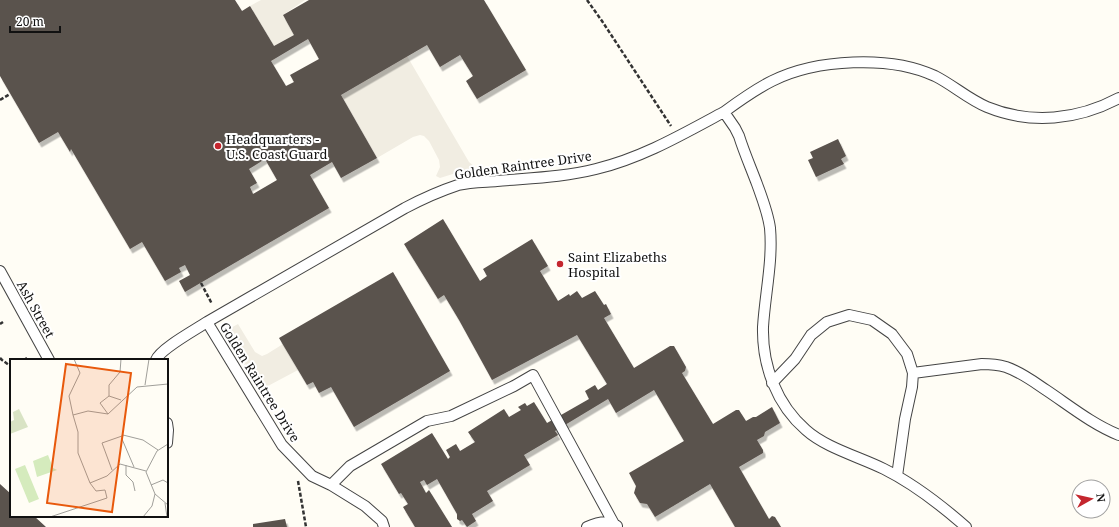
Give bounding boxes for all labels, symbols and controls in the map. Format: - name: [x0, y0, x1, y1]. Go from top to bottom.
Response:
- scale bar: [10, 8, 60, 34]
- text: 20 m: [16, 13, 44, 30]
- place label: Headquarters - U.S. Coast Guard: [226, 130, 328, 163]
- marker: Headquarters - U.S. Coast Guard: [213, 141, 223, 151]
- street label: Golden Raintree Drive: [453, 146, 593, 184]
- place label: Saint Elizabeths Hospital: [568, 248, 667, 281]
- marker: Saint Elizabeths Hospital: [555, 259, 565, 269]
- street label: Ash Street: [13, 277, 59, 341]
- street label: Golden Raintree Drive: [216, 319, 304, 445]
- inset map: [10, 359, 168, 517]
- north arrow: [1071, 479, 1111, 519]
- text: N: [1093, 492, 1109, 503]

